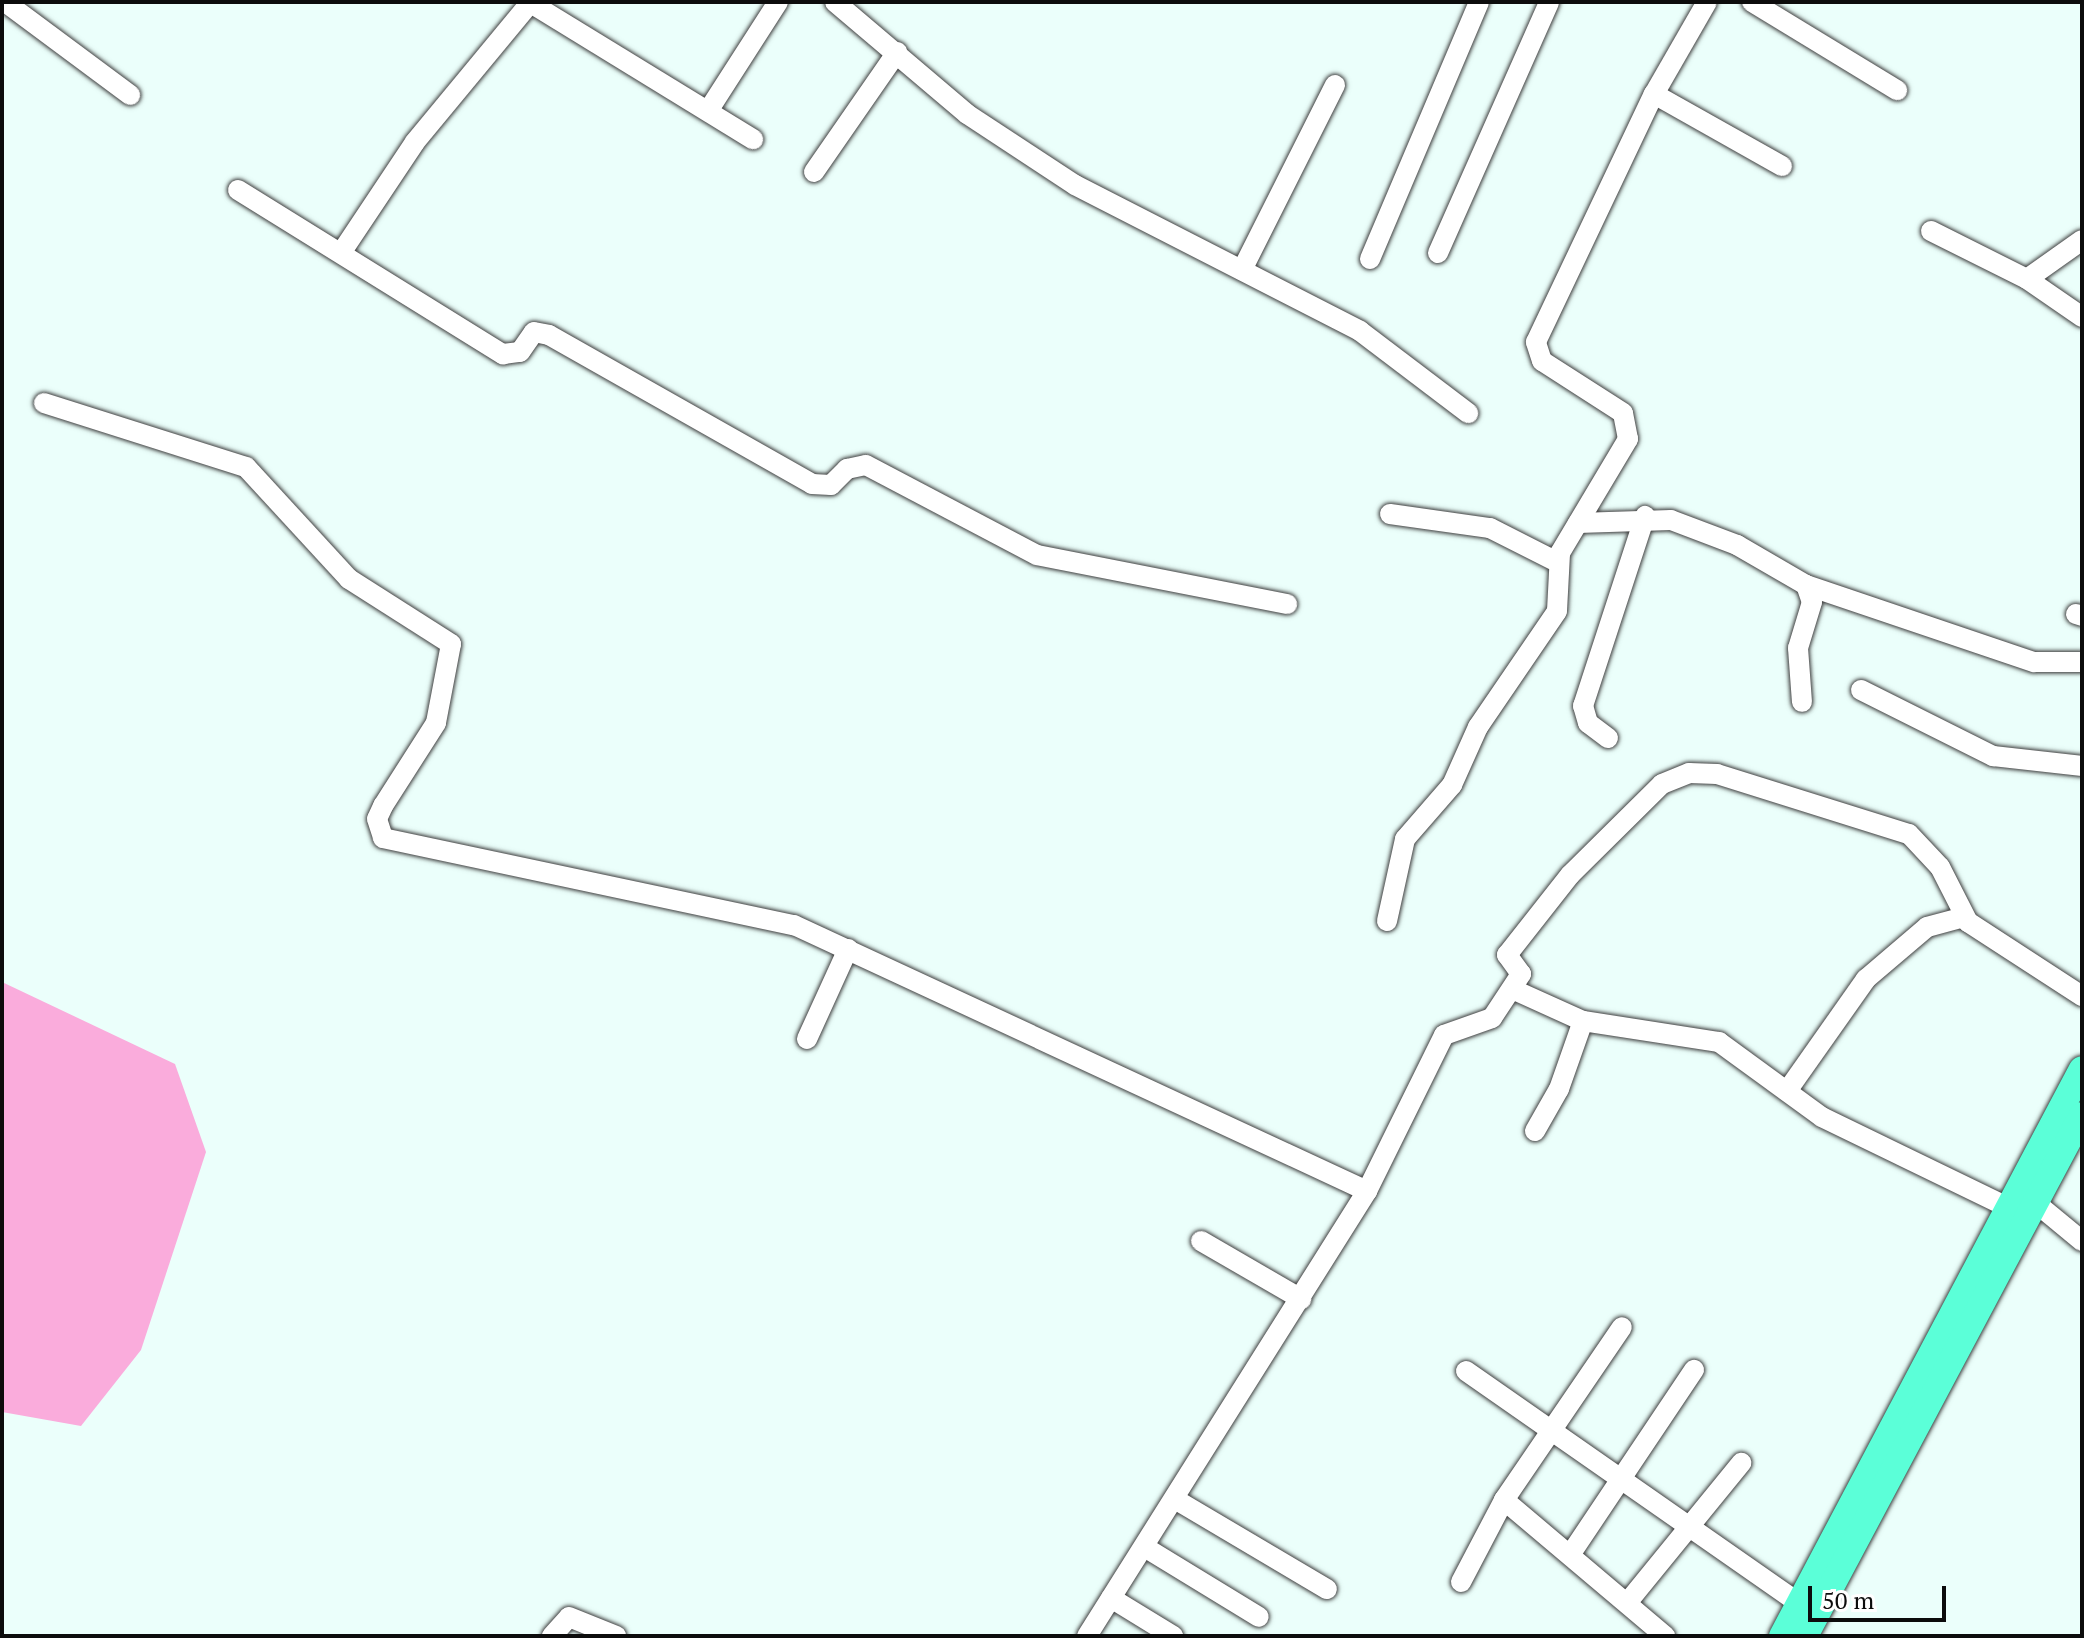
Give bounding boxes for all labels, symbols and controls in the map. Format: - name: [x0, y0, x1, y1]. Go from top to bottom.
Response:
- scale bar: [1812, 1570, 1950, 1620]
- text: 50 m: [1822, 1584, 1874, 1616]

